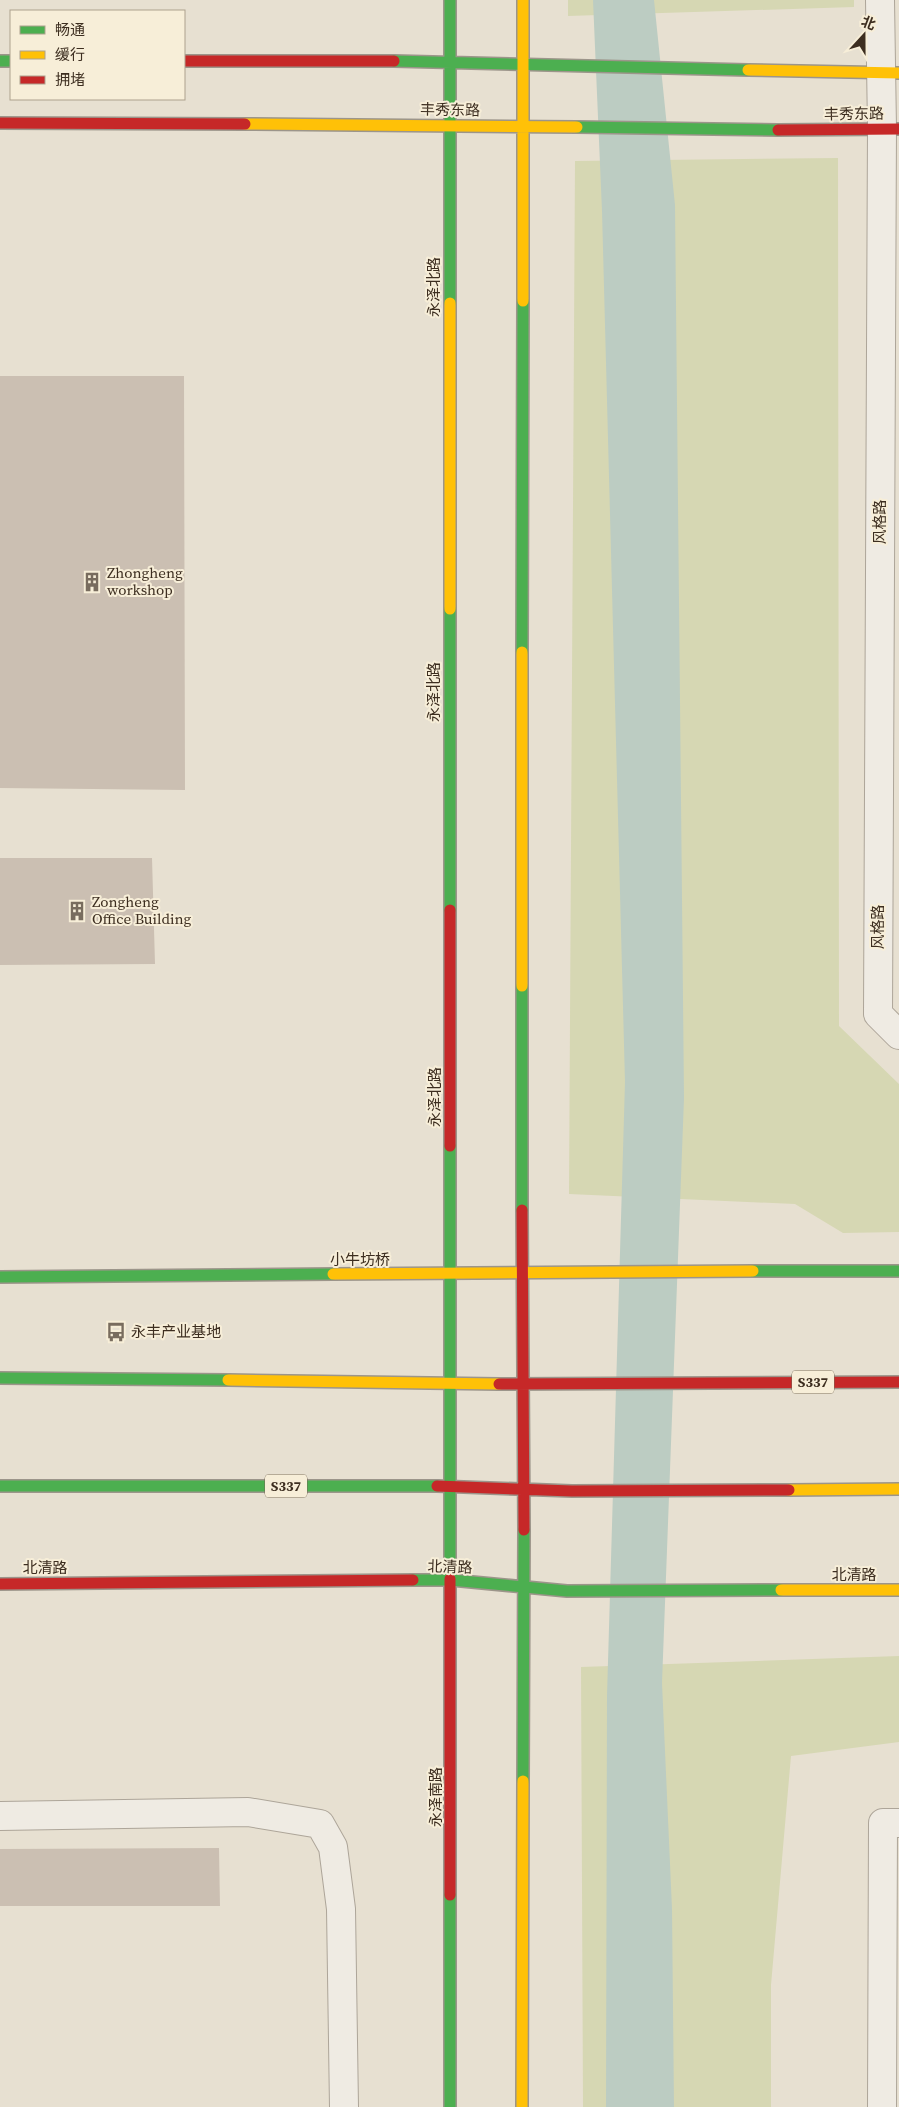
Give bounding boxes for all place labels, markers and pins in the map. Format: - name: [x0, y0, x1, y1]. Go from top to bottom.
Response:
- place label: Zhongheng workshop: [107, 562, 183, 600]
- building icon: Zhongheng workshop: [81, 571, 103, 593]
- place label: Zongheng Office Building: [92, 891, 192, 929]
- building icon: Zongheng Office Building: [66, 900, 88, 922]
- bus stop icon: 永丰产业基地: [105, 1321, 127, 1343]
- place label: 永丰产业基地: [131, 1321, 221, 1342]

